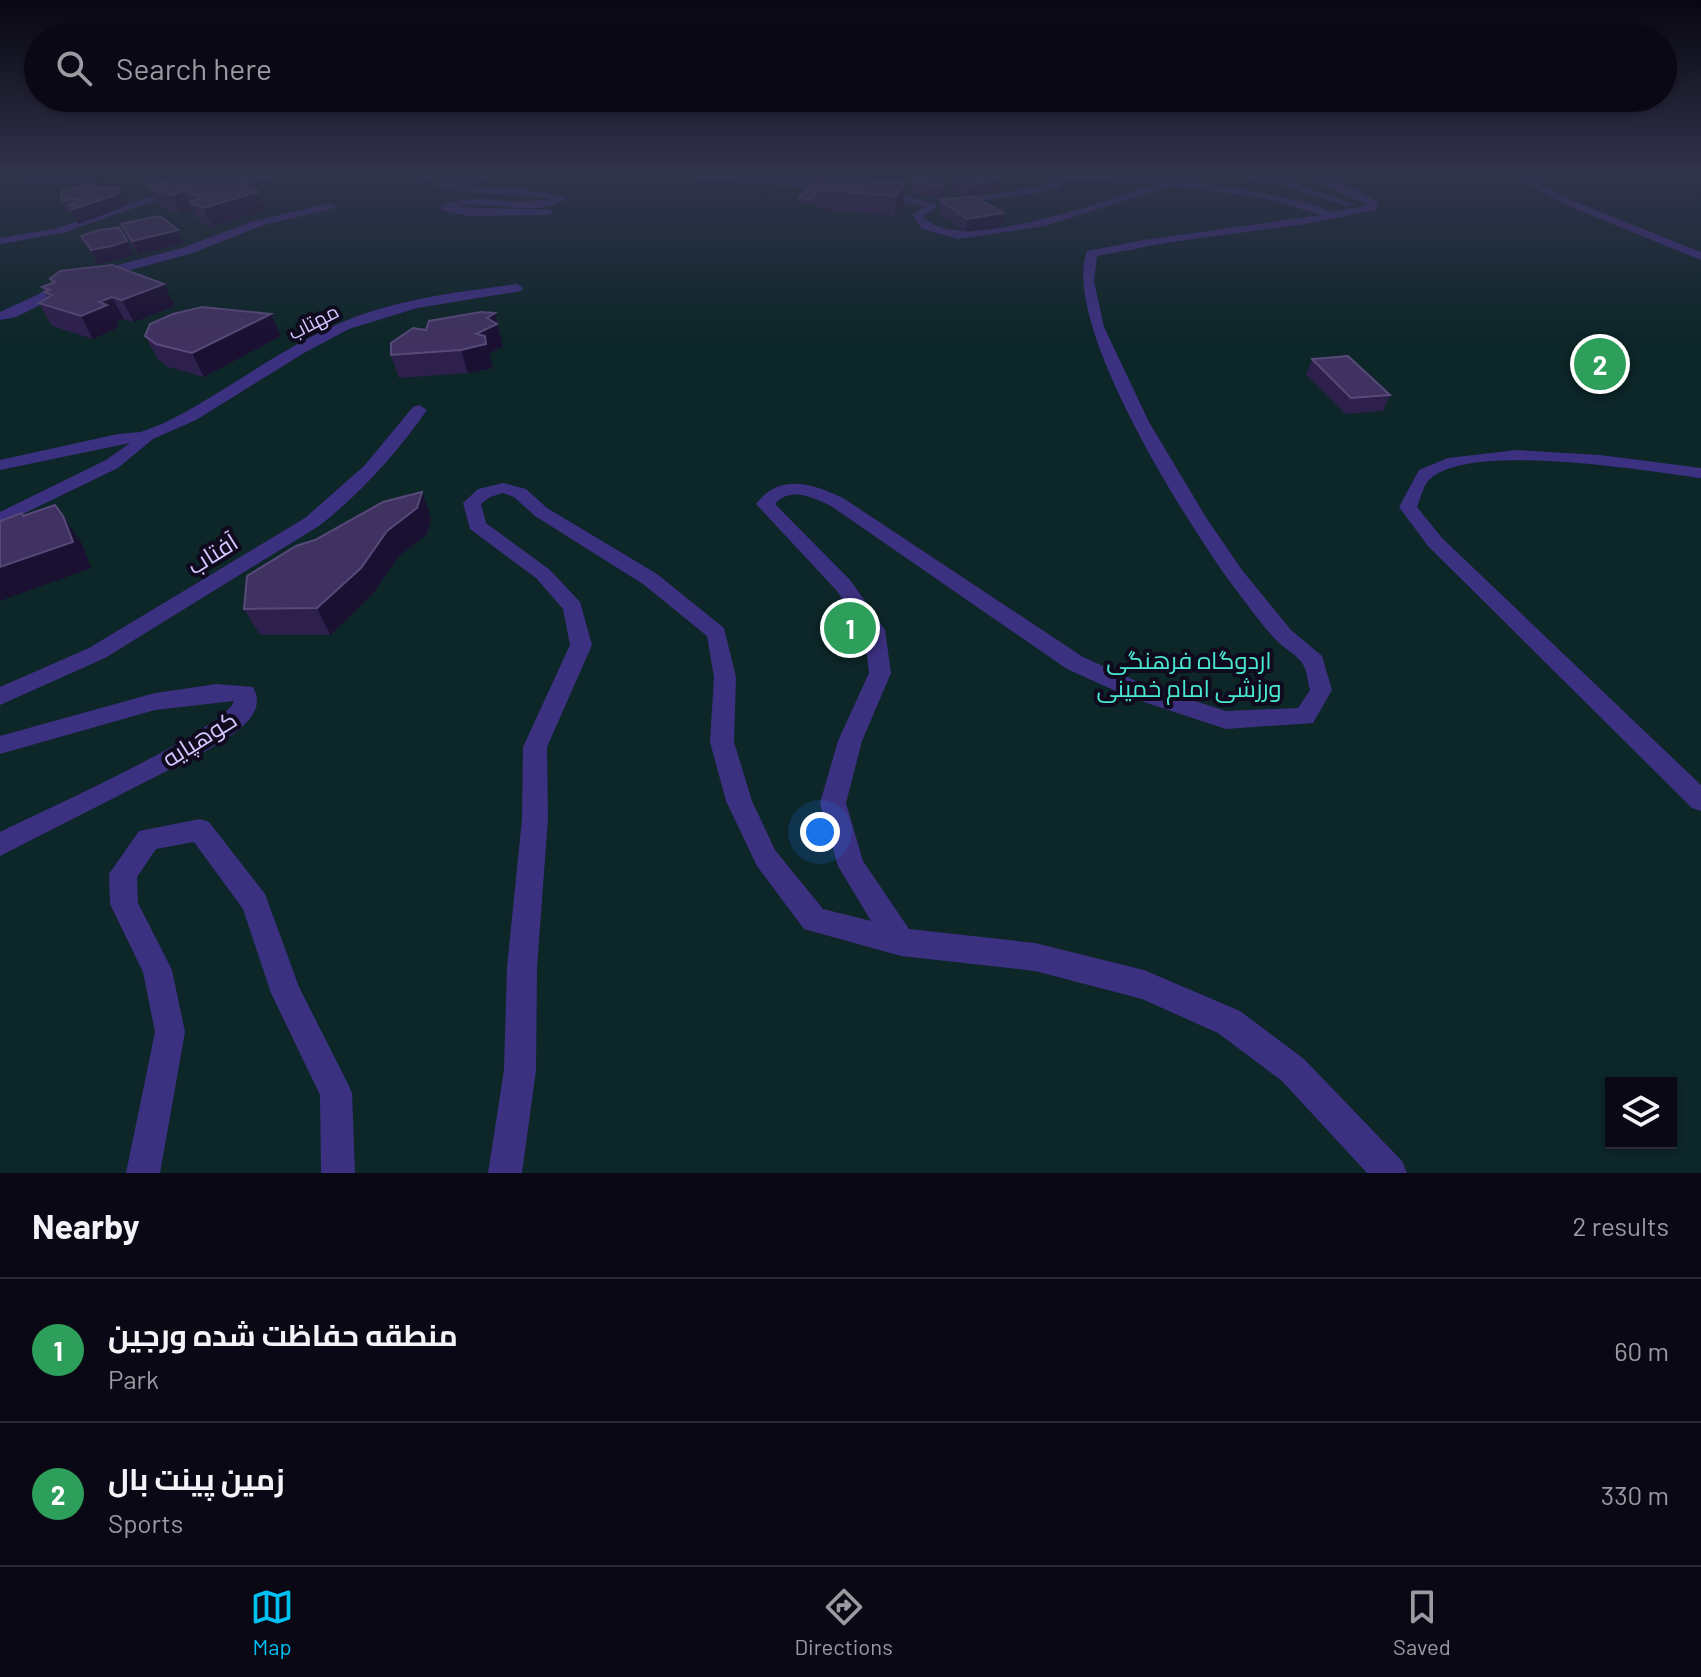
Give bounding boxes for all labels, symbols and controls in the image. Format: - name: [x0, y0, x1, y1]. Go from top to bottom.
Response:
- search box: [24, 24, 1677, 112]
- icon: search: [52, 46, 96, 90]
- text: Search here: [116, 50, 272, 86]
- street label: مهتاب: [284, 298, 343, 346]
- pin: 2: [1574, 334, 1626, 394]
- street label: آفتاب: [181, 526, 243, 580]
- pin: 1: [824, 598, 876, 658]
- park label: اردوگاه فرهنگی ورزشی امام خمینی: [1096, 645, 1282, 705]
- street label: کوهپایه: [156, 704, 243, 774]
- your location: [800, 812, 840, 852]
- map controls: [1605, 1077, 1677, 1149]
- button: layers: [1605, 1077, 1677, 1149]
- text: Nearby: [32, 1205, 140, 1246]
- text: 2 results: [1573, 1210, 1669, 1241]
- text: منطقه حفاظت شده ورجین: [108, 1316, 458, 1352]
- text: 1: [53, 1335, 63, 1366]
- text: 60 m: [1614, 1335, 1669, 1366]
- text: Park: [108, 1363, 159, 1394]
- text: زمین پینت بال: [108, 1460, 285, 1496]
- text: 2: [51, 1479, 65, 1510]
- text: 330 m: [1601, 1479, 1669, 1510]
- text: Sports: [108, 1507, 183, 1538]
- tab: Map: [250, 1585, 294, 1659]
- tab: Directions: [794, 1585, 893, 1659]
- tab: Saved: [1393, 1585, 1451, 1659]

